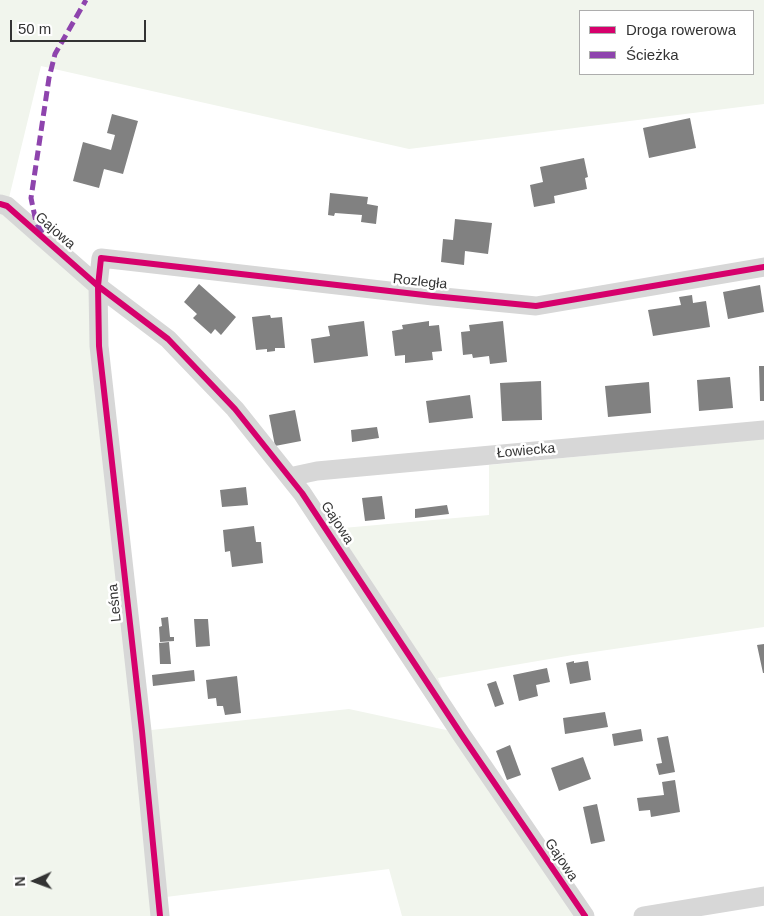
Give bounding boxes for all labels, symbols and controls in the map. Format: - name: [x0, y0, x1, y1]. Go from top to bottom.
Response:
- scale bar: [12, 10, 149, 42]
- legend: [579, 10, 754, 75]
- text: 50 m: [18, 20, 51, 37]
- text: Droga rowerowa: [626, 21, 736, 38]
- text: Ścieżka: [626, 46, 679, 63]
- street label: Gajowa: [32, 209, 78, 253]
- street label: Rozległa: [392, 271, 448, 293]
- street label: Łowiecka: [496, 440, 556, 462]
- street label: Gajowa: [317, 499, 357, 547]
- street label: Leśna: [105, 583, 125, 623]
- street label: Gajowa: [541, 836, 581, 884]
- north arrow: [10, 856, 60, 906]
- text: N: [12, 876, 28, 887]

